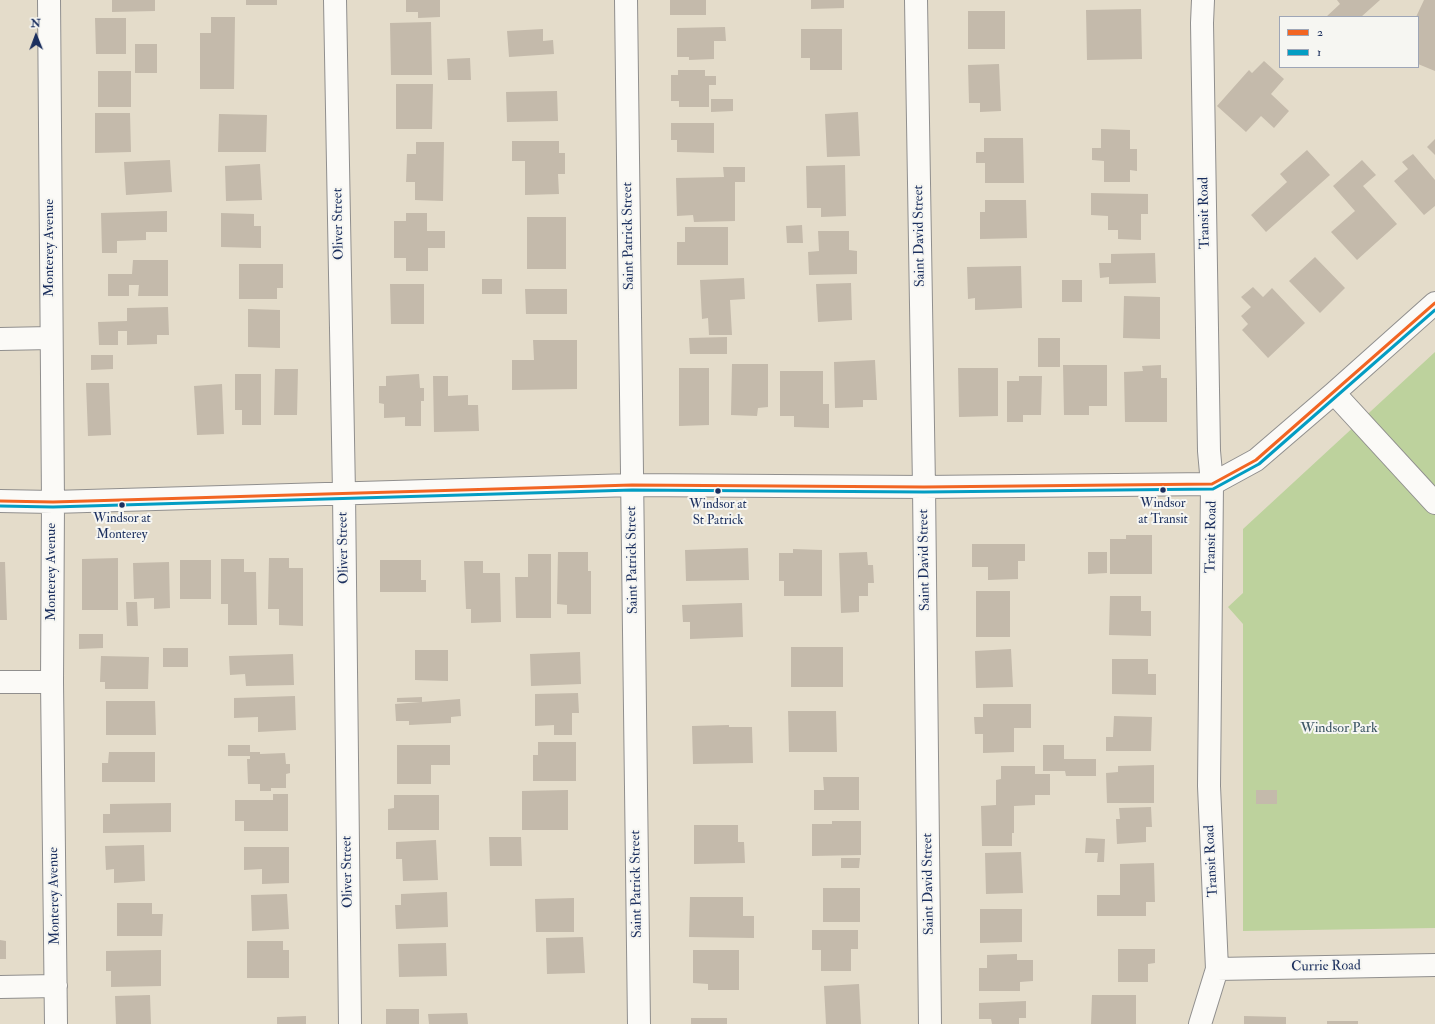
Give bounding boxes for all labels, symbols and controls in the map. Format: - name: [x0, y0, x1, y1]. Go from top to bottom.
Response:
- north arrow: [16, 16, 56, 56]
- legend: [1279, 16, 1419, 68]
- text: N: [31, 17, 41, 30]
- text: 2: [1317, 25, 1323, 40]
- text: 1: [1317, 45, 1321, 60]
- street label: Transit Road: [1196, 177, 1214, 249]
- street label: Saint Patrick Street: [620, 182, 638, 290]
- street label: Saint David Street: [911, 185, 929, 287]
- street label: Oliver Street: [330, 188, 348, 260]
- street label: Monterey Avenue: [42, 199, 58, 297]
- marker: Windsor at Transit: [1158, 485, 1168, 495]
- marker: Windsor at St Patrick: [713, 486, 723, 496]
- place label: Windsor at Transit: [1138, 496, 1188, 527]
- place label: Windsor at St Patrick: [689, 497, 747, 528]
- marker: Windsor at Monterey: [117, 500, 127, 510]
- street label: Transit Road: [1203, 501, 1221, 573]
- street label: Saint Patrick Street: [624, 506, 642, 614]
- street label: Saint David Street: [916, 509, 934, 611]
- place label: Windsor at Monterey: [93, 511, 151, 542]
- street label: Oliver Street: [335, 512, 353, 584]
- street label: Monterey Avenue: [44, 523, 60, 621]
- park label: Windsor Park: [1300, 721, 1378, 737]
- street label: Transit Road: [1202, 824, 1222, 898]
- street label: Saint Patrick Street: [628, 830, 646, 938]
- street label: Saint David Street: [920, 833, 938, 935]
- street label: Oliver Street: [339, 836, 357, 908]
- street label: Monterey Avenue: [46, 847, 64, 945]
- street label: Currie Road: [1291, 958, 1361, 976]

